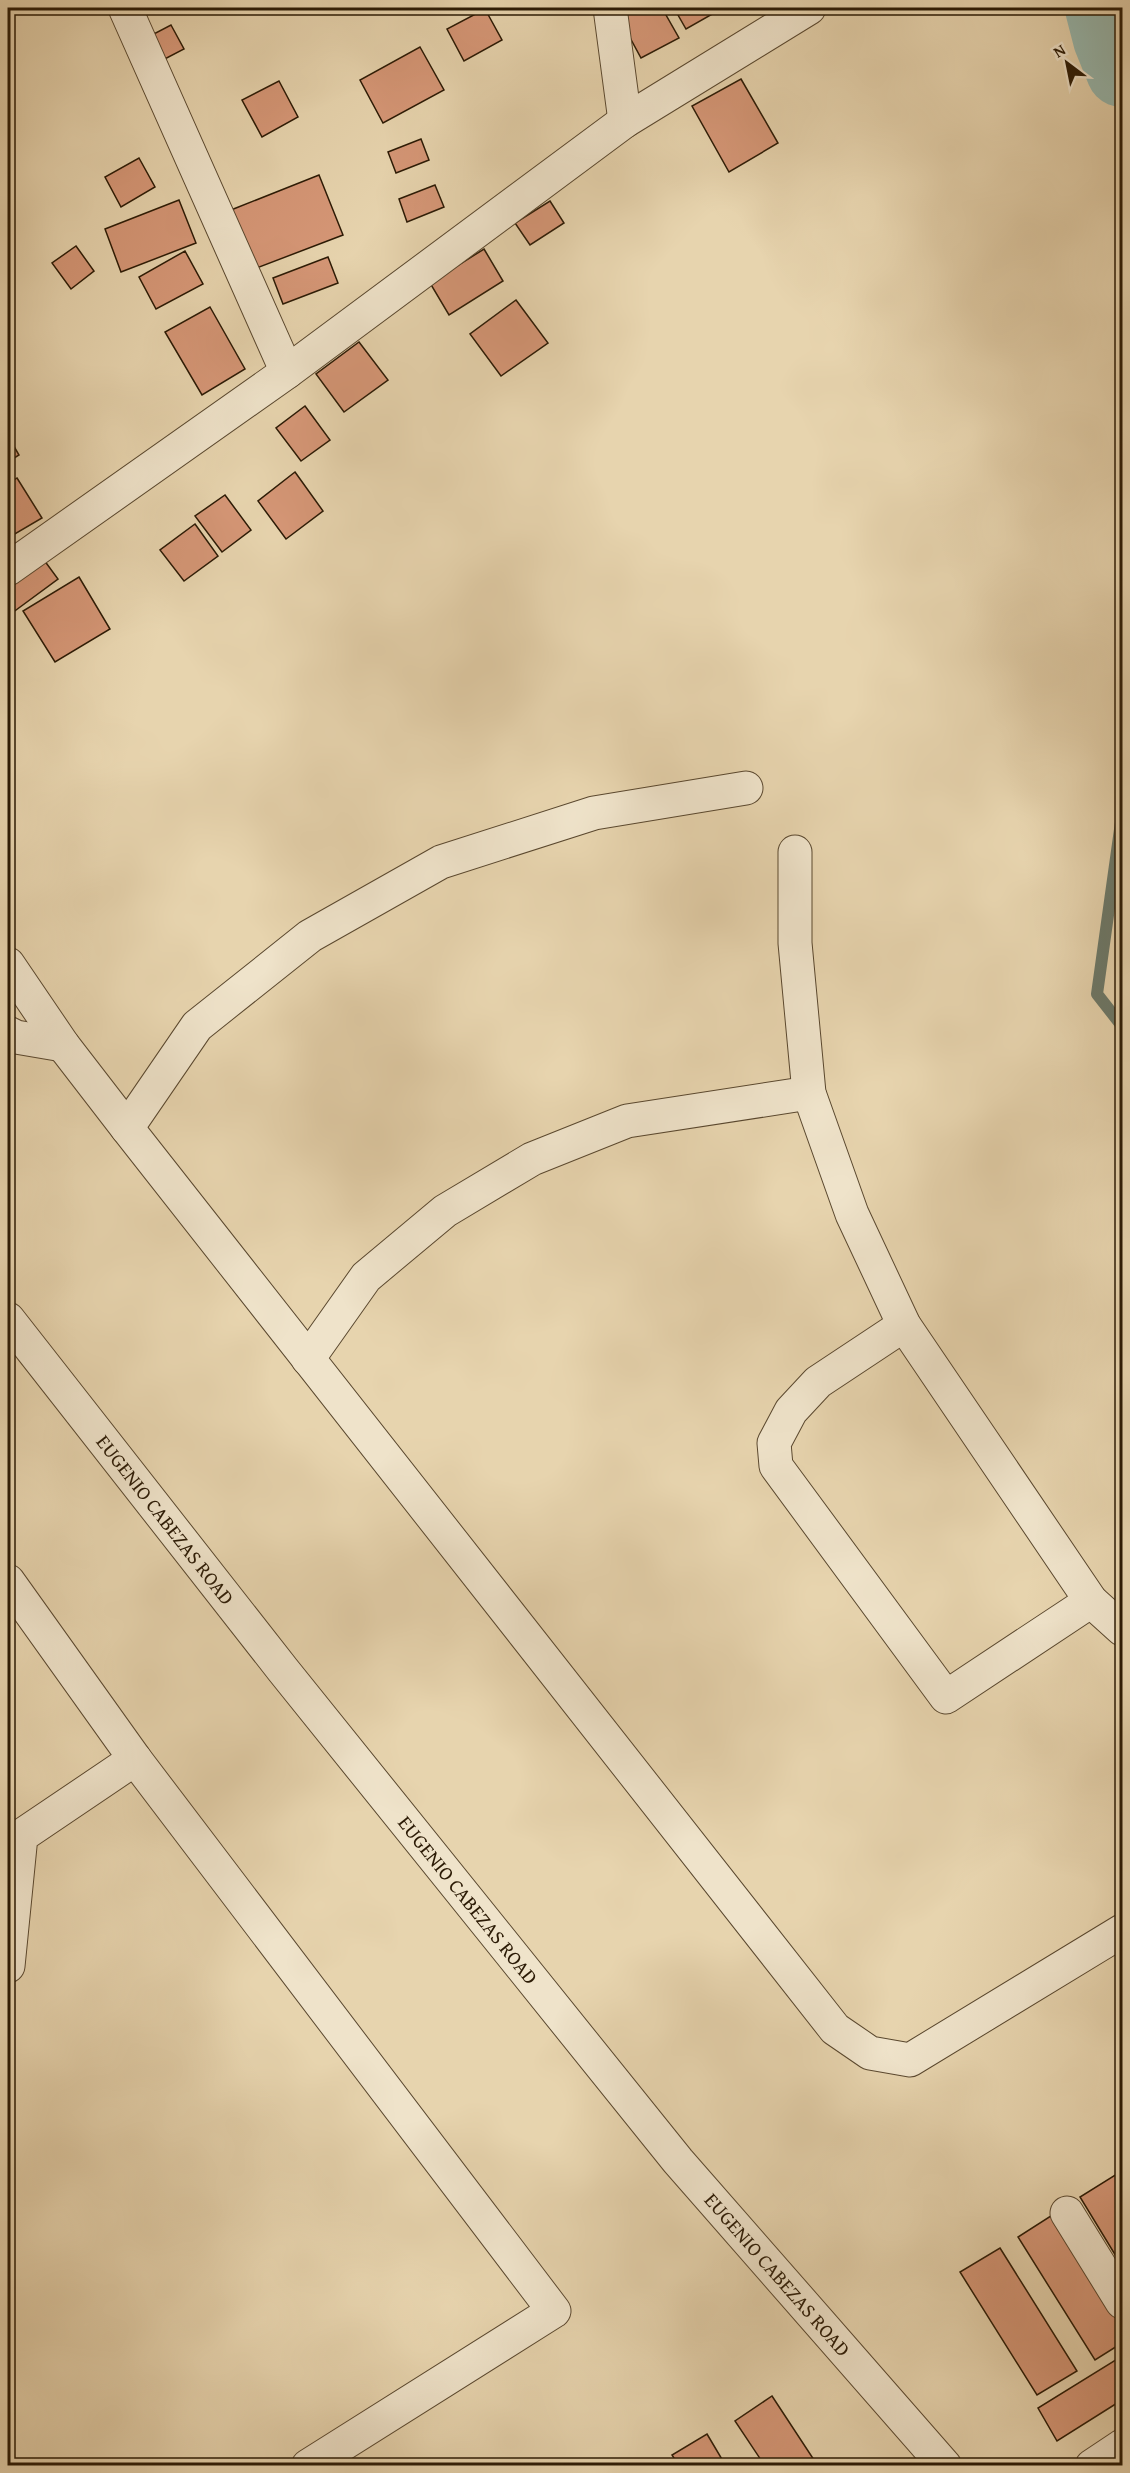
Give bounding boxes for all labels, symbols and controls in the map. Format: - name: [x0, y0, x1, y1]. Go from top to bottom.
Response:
- north arrow: [1037, 33, 1097, 93]
- text: N: [1048, 37, 1070, 63]
- street label: EUGENIO CABEZAS ROAD: [90, 1428, 242, 1611]
- street label: EUGENIO CABEZAS ROAD: [391, 1809, 545, 1990]
- street label: EUGENIO CABEZAS ROAD: [698, 2186, 858, 2363]

